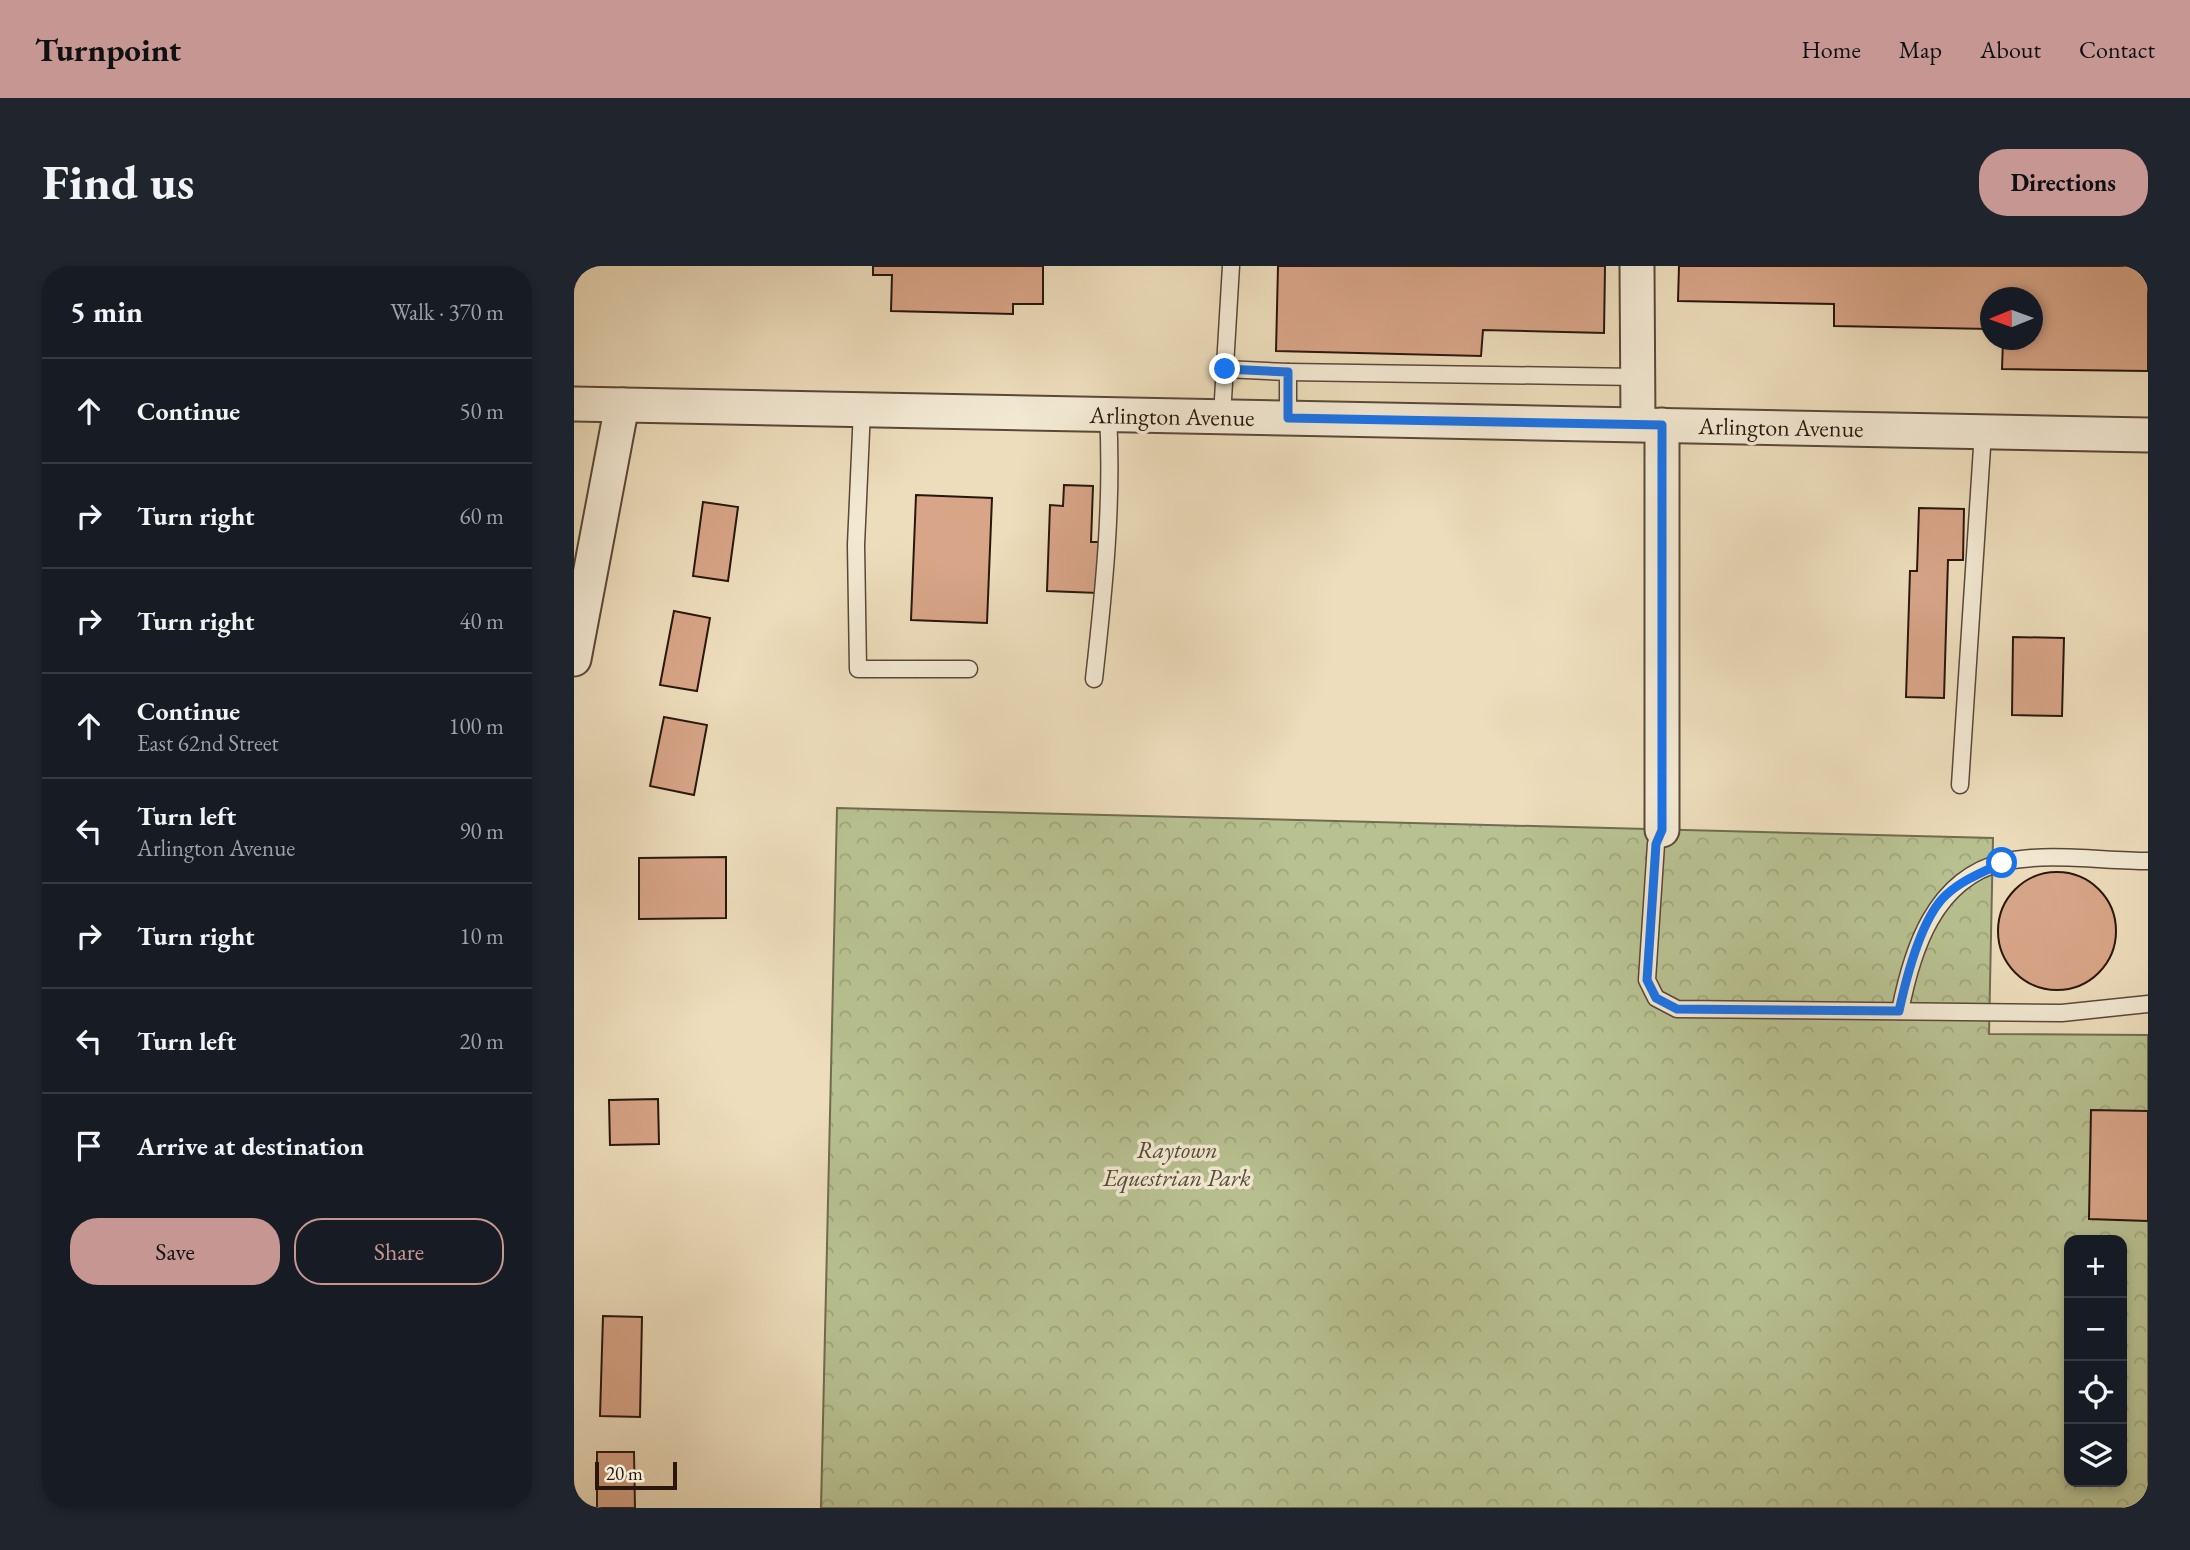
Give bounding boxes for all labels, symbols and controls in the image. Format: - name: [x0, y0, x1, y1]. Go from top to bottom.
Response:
- text: Turnpoint: [35, 28, 181, 71]
- text: Home: [1801, 34, 1861, 65]
- text: Map: [1899, 34, 1942, 65]
- text: About: [1980, 34, 2041, 65]
- text: Contact: [2079, 34, 2155, 65]
- button: Directions: [1979, 149, 2148, 216]
- text: Find us: [42, 150, 194, 214]
- north arrow: [1980, 287, 2043, 350]
- text: 5 min: [70, 292, 143, 331]
- text: Walk · 370 m: [390, 297, 504, 327]
- route end: [1209, 353, 1240, 384]
- icon: ahead: [70, 392, 108, 430]
- text: Continue: [137, 394, 240, 428]
- text: 50 m: [459, 396, 504, 426]
- street label: Arlington Avenue: [1088, 399, 1255, 433]
- street label: Arlington Avenue: [1697, 410, 1864, 444]
- icon: right: [70, 497, 108, 535]
- text: Turn right: [137, 499, 255, 533]
- text: 60 m: [459, 501, 504, 531]
- icon: right: [70, 602, 108, 640]
- text: Turn right: [137, 604, 255, 638]
- text: 40 m: [459, 606, 504, 636]
- text: Continue: [137, 694, 240, 728]
- icon: ahead: [70, 707, 108, 745]
- text: 100 m: [448, 711, 504, 741]
- text: East 62nd Street: [137, 728, 279, 758]
- text: Turn left: [137, 799, 236, 833]
- icon: left: [70, 812, 108, 850]
- text: 90 m: [459, 816, 504, 846]
- text: Arlington Avenue: [137, 833, 295, 863]
- route start: [1986, 847, 2017, 878]
- icon: right: [70, 917, 108, 955]
- text: Turn right: [137, 919, 255, 953]
- text: 10 m: [459, 921, 504, 951]
- icon: left: [70, 1022, 108, 1060]
- text: Turn left: [137, 1024, 236, 1058]
- text: 20 m: [459, 1026, 504, 1056]
- icon: arrive: [70, 1127, 108, 1165]
- text: Arrive at destination: [137, 1129, 364, 1163]
- park label: Raytown Equestrian Park: [1102, 1134, 1251, 1194]
- button: Save: [70, 1218, 280, 1285]
- button: Share: [294, 1218, 504, 1285]
- map controls: [2064, 1235, 2127, 1487]
- button: +: [2064, 1235, 2127, 1298]
- button: −: [2064, 1298, 2127, 1361]
- button: locate: [2064, 1361, 2127, 1424]
- button: layers: [2064, 1424, 2127, 1487]
- scale bar: [595, 1459, 677, 1491]
- text: 20 m: [606, 1461, 643, 1486]

